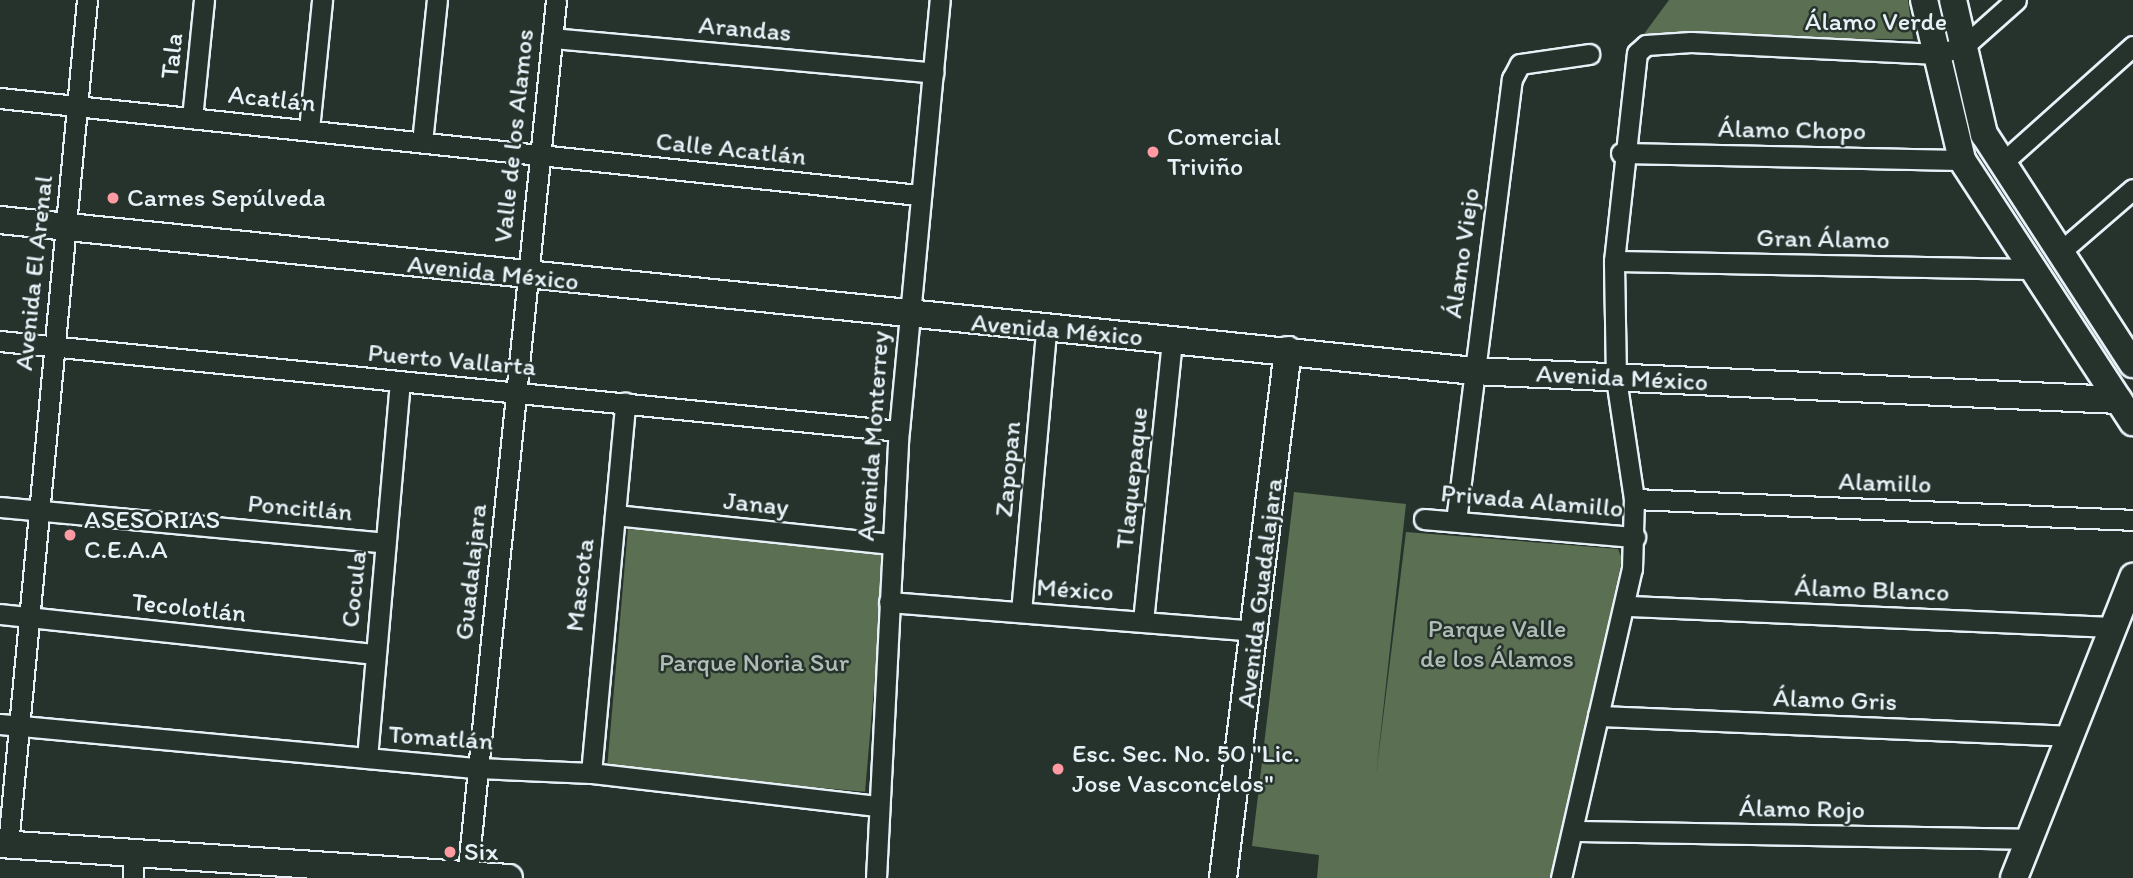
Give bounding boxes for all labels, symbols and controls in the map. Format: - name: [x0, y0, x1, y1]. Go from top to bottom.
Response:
- street label: Álamo Verde: [1806, 6, 1946, 38]
- street label: Arandas: [697, 9, 793, 49]
- street label: Valle de los Alamos: [487, 28, 541, 244]
- street label: Tala: [154, 32, 190, 80]
- street label: Acatlán: [227, 79, 317, 119]
- street label: Álamo Chopo: [1718, 113, 1866, 147]
- place label: Comercial Triviño: [1167, 121, 1281, 182]
- street label: Calle Acatlán: [654, 126, 808, 172]
- marker: Comercial Triviño: [1145, 144, 1161, 160]
- street label: Avenida El Arenal: [8, 174, 60, 372]
- place label: Carnes Sepúlveda: [127, 182, 326, 214]
- street label: Álamo Viejo: [1437, 186, 1487, 320]
- marker: Carnes Sepúlveda: [105, 190, 121, 206]
- street label: Gran Álamo: [1756, 222, 1890, 256]
- street label: Avenida México: [406, 248, 580, 298]
- street label: Avenida México: [970, 307, 1144, 353]
- street label: Avenida Monterrey: [850, 330, 896, 542]
- street label: Puerto Vallarta: [366, 337, 538, 383]
- street label: Avenida México: [1535, 358, 1709, 398]
- street label: Tlaquepaque: [1109, 405, 1155, 551]
- street label: Zapopan: [988, 420, 1028, 518]
- street label: Alamillo: [1838, 466, 1932, 500]
- street label: Avenida Guadalajara: [1230, 476, 1290, 710]
- street label: Privada Alamillo: [1439, 477, 1625, 525]
- street label: Janay: [722, 485, 790, 523]
- street label: Poncitlán: [246, 488, 354, 528]
- street label: Guadalajara: [448, 502, 494, 642]
- place label: ASESORIAS C.E.A.A: [84, 504, 220, 566]
- marker: ASESORIAS C.E.A.A: [62, 527, 78, 543]
- street label: Mascota: [559, 537, 601, 633]
- street label: Cocula: [334, 549, 374, 629]
- street label: México: [1035, 572, 1115, 608]
- street label: Álamo Blanco: [1794, 572, 1950, 608]
- street label: Tecolotlán: [130, 586, 248, 630]
- park label: Parque Valle de los Álamos: [1420, 613, 1574, 674]
- park label: Parque Noria Sur: [659, 647, 849, 679]
- street label: Álamo Gris: [1772, 682, 1898, 718]
- street label: Tomatlán: [387, 719, 495, 757]
- place label: Esc. Sec. No. 50 "Lic. Jose Vasconcelos": [1072, 738, 1300, 800]
- marker: Esc. Sec. No. 50 "Lic. Jose Vasconcelos": [1050, 761, 1066, 777]
- street label: Álamo Rojo: [1739, 792, 1865, 826]
- place label: Six: [464, 836, 498, 868]
- marker: Six: [442, 844, 458, 860]

